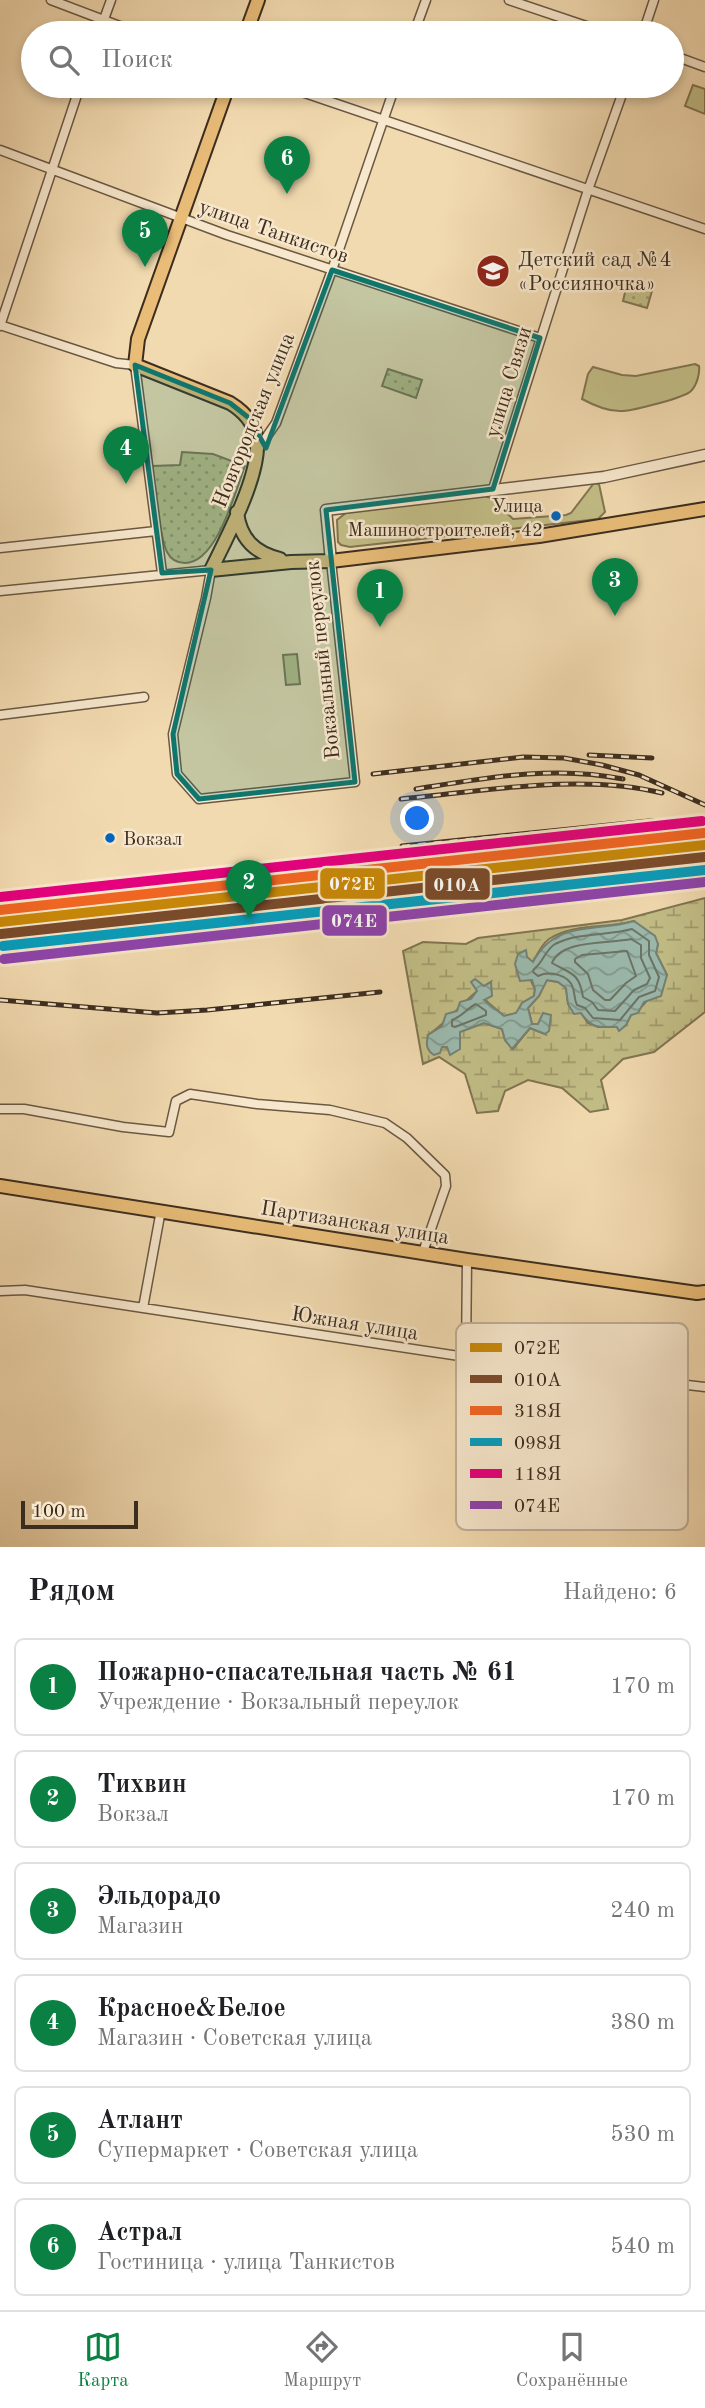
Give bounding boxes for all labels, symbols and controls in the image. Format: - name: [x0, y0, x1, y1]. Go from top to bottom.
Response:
- search box: [21, 21, 684, 98]
- icon: search: [45, 41, 83, 79]
- text: Поиск: [101, 47, 173, 73]
- pin: 6: [264, 136, 310, 194]
- street label: улица Танкистов: [196, 197, 351, 268]
- pin: 5: [122, 209, 168, 267]
- place label: Детский сад №4 «Россияночка»: [518, 250, 672, 295]
- school or university icon: Детский сад №4 «Россияночка»: [474, 252, 512, 290]
- street label: улица Связи: [483, 324, 536, 441]
- street label: Новгородская улица: [210, 330, 299, 511]
- pin: 4: [103, 426, 149, 484]
- place label: Улица Машиностроителей, 42: [347, 498, 544, 541]
- marker: Улица Машиностроителей, 42: [549, 509, 563, 523]
- pin: 3: [592, 558, 638, 616]
- street label: Вокзальный переулок: [303, 559, 344, 760]
- pin: 1: [357, 569, 403, 627]
- your location: [400, 801, 434, 835]
- marker: Вокзал: [103, 831, 117, 845]
- place label: Вокзал: [123, 831, 182, 850]
- pin: 2: [226, 860, 272, 918]
- line badge: 072Е: [319, 867, 386, 900]
- line badge: 010А: [424, 867, 491, 901]
- text: 072Е: [329, 876, 375, 895]
- text: 010А: [433, 877, 481, 896]
- line badge: 074Е: [321, 904, 388, 937]
- text: 074Е: [331, 913, 377, 932]
- street label: Партизанская улица: [259, 1198, 451, 1249]
- street label: Южная улица: [290, 1304, 420, 1345]
- legend: [456, 1323, 688, 1530]
- text: 072Е: [514, 1340, 560, 1359]
- text: 010А: [514, 1372, 562, 1391]
- text: 318Я: [514, 1403, 561, 1422]
- text: 098Я: [514, 1435, 561, 1454]
- text: 118Я: [514, 1466, 561, 1485]
- scale bar: [21, 1498, 138, 1530]
- text: 074Е: [514, 1498, 560, 1517]
- text: 100 m: [32, 1503, 85, 1522]
- text: Рядом: [28, 1577, 115, 1607]
- text: Найдено: 6: [563, 1581, 677, 1604]
- text: Пожарно-спасательная часть № 61: [97, 1660, 517, 1686]
- text: 1: [46, 1675, 60, 1698]
- text: 170 m: [610, 1675, 675, 1698]
- text: Учреждение · Вокзальный переулок: [97, 1691, 459, 1714]
- text: Тихвин: [97, 1772, 187, 1798]
- text: 2: [46, 1787, 60, 1810]
- text: 170 m: [610, 1787, 675, 1810]
- text: Вокзал: [97, 1803, 169, 1826]
- text: Эльдорадо: [97, 1884, 221, 1910]
- text: 3: [46, 1899, 60, 1922]
- text: 240 m: [610, 1899, 675, 1922]
- text: Магазин: [97, 1915, 183, 1938]
- text: Красное&Белое: [97, 1996, 286, 2022]
- text: 4: [46, 2011, 60, 2034]
- text: 380 m: [610, 2011, 675, 2034]
- text: Магазин · Советская улица: [97, 2027, 372, 2050]
- text: Атлант: [97, 2108, 183, 2134]
- text: 5: [46, 2123, 60, 2146]
- text: 530 m: [610, 2123, 675, 2146]
- text: Супермаркет · Советская улица: [97, 2139, 418, 2162]
- text: Астрал: [97, 2220, 182, 2246]
- text: 6: [46, 2235, 60, 2258]
- text: 540 m: [610, 2235, 675, 2258]
- text: Гостиница · улица Танкистов: [97, 2251, 395, 2274]
- tab: Карта: [77, 2328, 129, 2393]
- tab: Маршрут: [283, 2328, 361, 2393]
- tab: Сохранённые: [516, 2328, 628, 2393]

